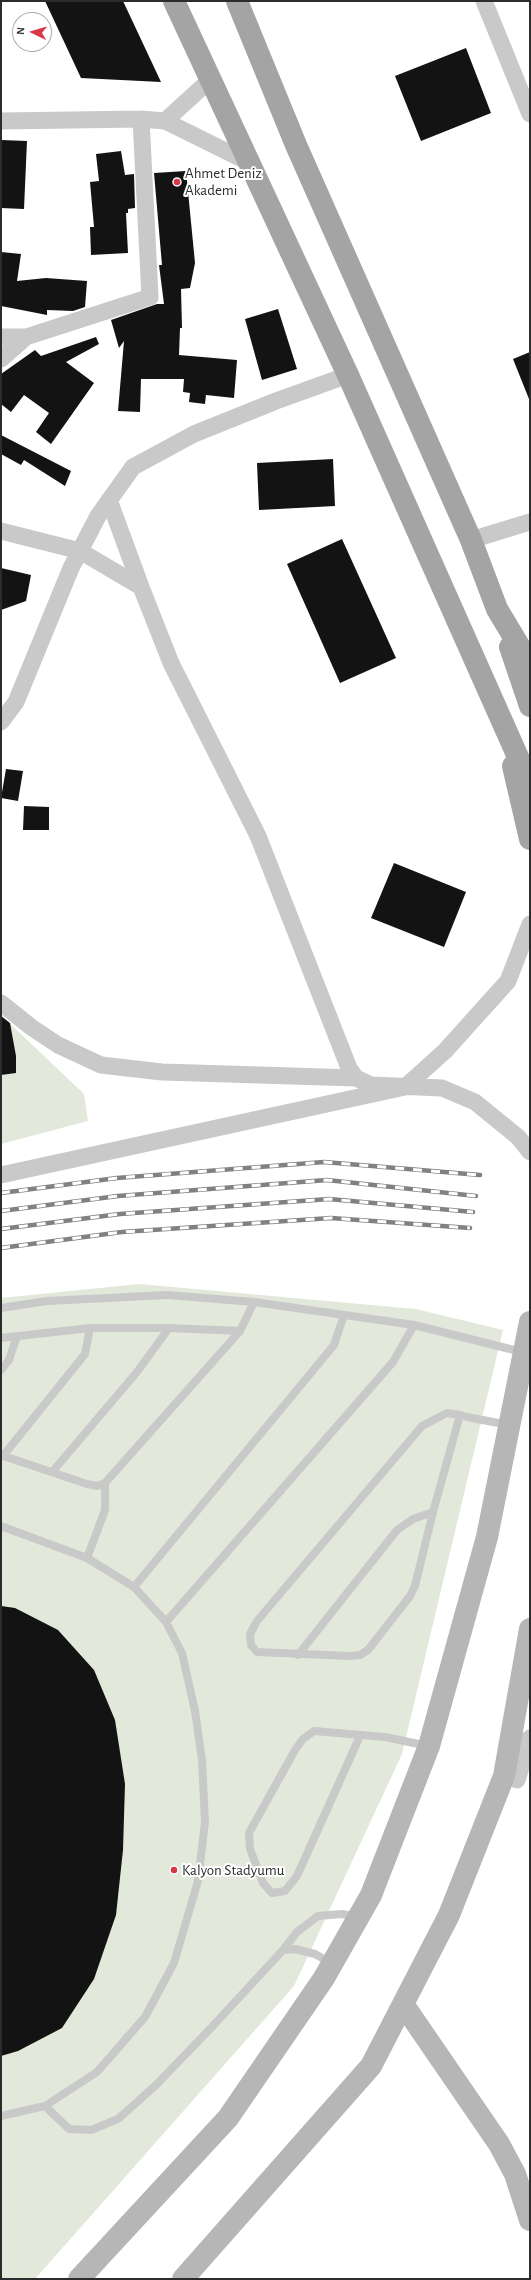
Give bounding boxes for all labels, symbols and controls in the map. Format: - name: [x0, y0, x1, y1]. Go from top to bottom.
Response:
- north arrow: [12, 12, 52, 52]
- text: N: [15, 27, 26, 35]
- place label: Ahmet Deniz Akademi: [185, 164, 262, 199]
- marker: Ahmet Deniz Akademi: [172, 177, 182, 187]
- place label: Kalyon Stadyumu: [182, 1861, 284, 1879]
- marker: Kalyon Stadyumu: [169, 1865, 179, 1875]

